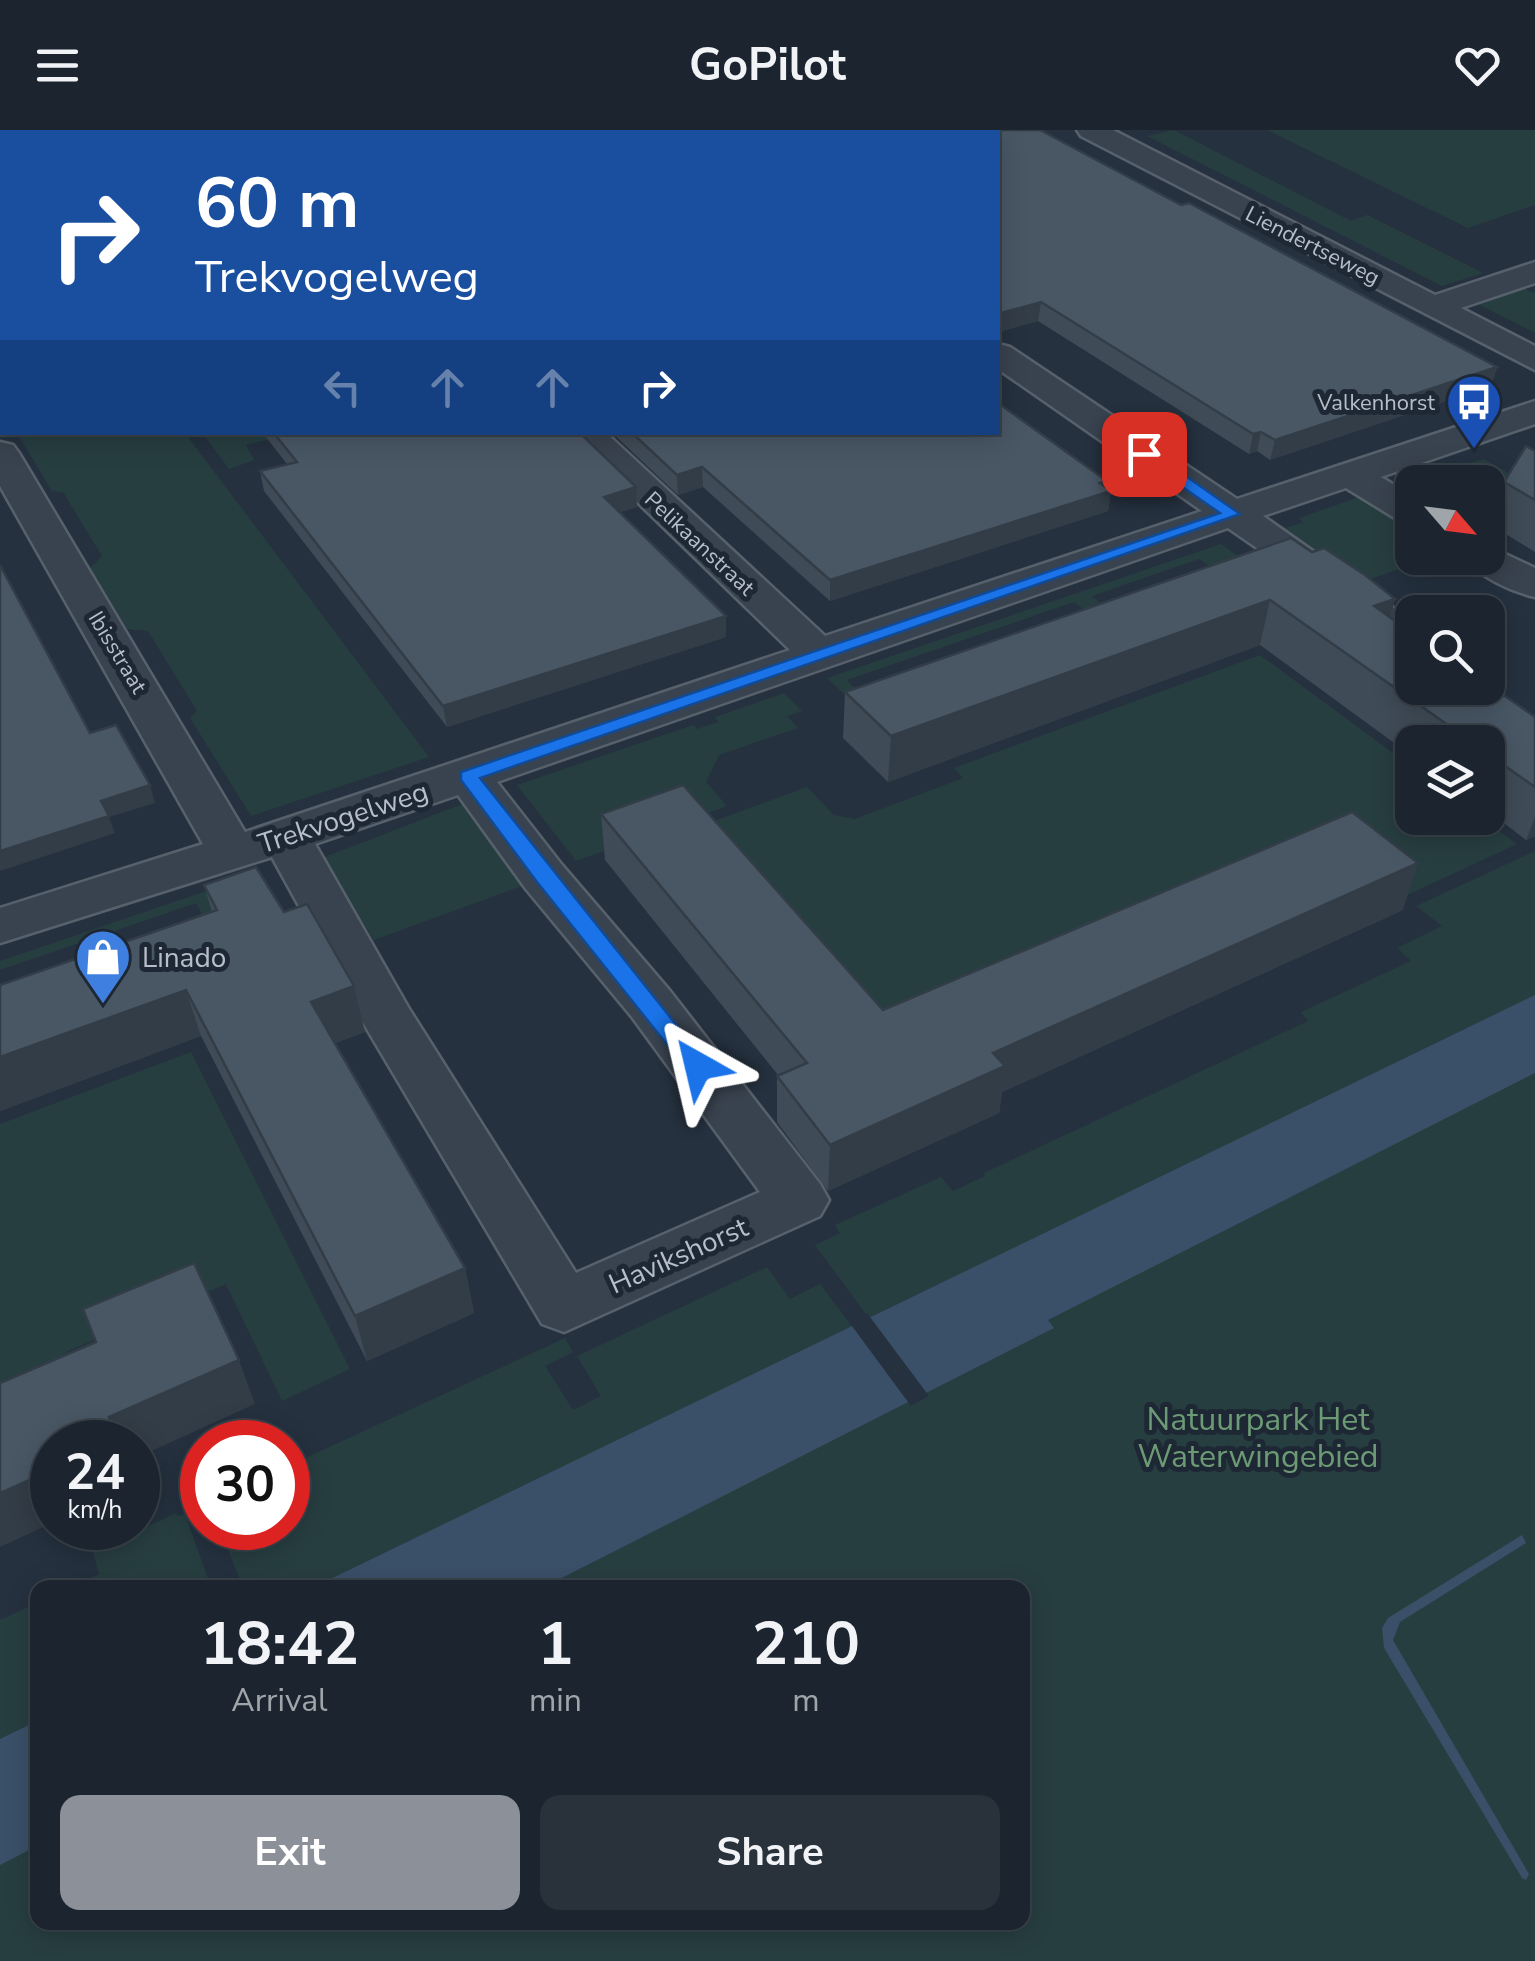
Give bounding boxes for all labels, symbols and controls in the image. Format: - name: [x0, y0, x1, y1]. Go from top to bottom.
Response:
- text: GoPilot: [689, 35, 846, 96]
- icon: menu: [30, 38, 85, 93]
- icon: heart: [1450, 38, 1505, 93]
- text: 60 m: [195, 156, 359, 252]
- icon: right: [30, 170, 160, 300]
- street label: Liendertseweg: [1240, 199, 1385, 293]
- text: Trekvogelweg: [195, 247, 479, 308]
- icon: left: [315, 360, 370, 415]
- icon: ahead: [420, 360, 475, 415]
- icon: ahead: [525, 360, 580, 415]
- icon: right: [630, 360, 685, 415]
- bus stop icon: Valkenhorst: [1444, 372, 1504, 451]
- place label: Valkenhorst: [1316, 388, 1435, 418]
- pin: [1102, 412, 1187, 497]
- icon: arrive: [1117, 427, 1172, 482]
- north arrow: [1395, 465, 1505, 575]
- map controls: [1395, 465, 1505, 835]
- street label: Pelikaanstraat: [638, 485, 761, 603]
- button: search: [1395, 595, 1505, 705]
- street label: Ibisstraat: [81, 606, 154, 700]
- button: layers: [1395, 725, 1505, 835]
- street label: Trekvogelweg: [253, 773, 433, 863]
- shop icon: Linado: [73, 927, 133, 1006]
- place label: Linado: [142, 939, 226, 977]
- position arrow: [646, 1014, 750, 1118]
- street label: Havikshorst: [603, 1208, 754, 1303]
- park label: Natuurpark Het Waterwingebied: [1138, 1398, 1378, 1478]
- speed limit sign: 30: [180, 1420, 310, 1550]
- text: 24: [65, 1438, 125, 1507]
- text: km/h: [67, 1493, 123, 1527]
- text: 18:42: [200, 1603, 359, 1685]
- text: 1: [537, 1603, 573, 1685]
- text: 210: [752, 1603, 860, 1685]
- text: Arrival: [231, 1679, 328, 1722]
- text: min: [529, 1679, 582, 1722]
- text: m: [792, 1679, 820, 1722]
- button: Exit: [60, 1795, 520, 1910]
- button: Share: [540, 1795, 1000, 1910]

